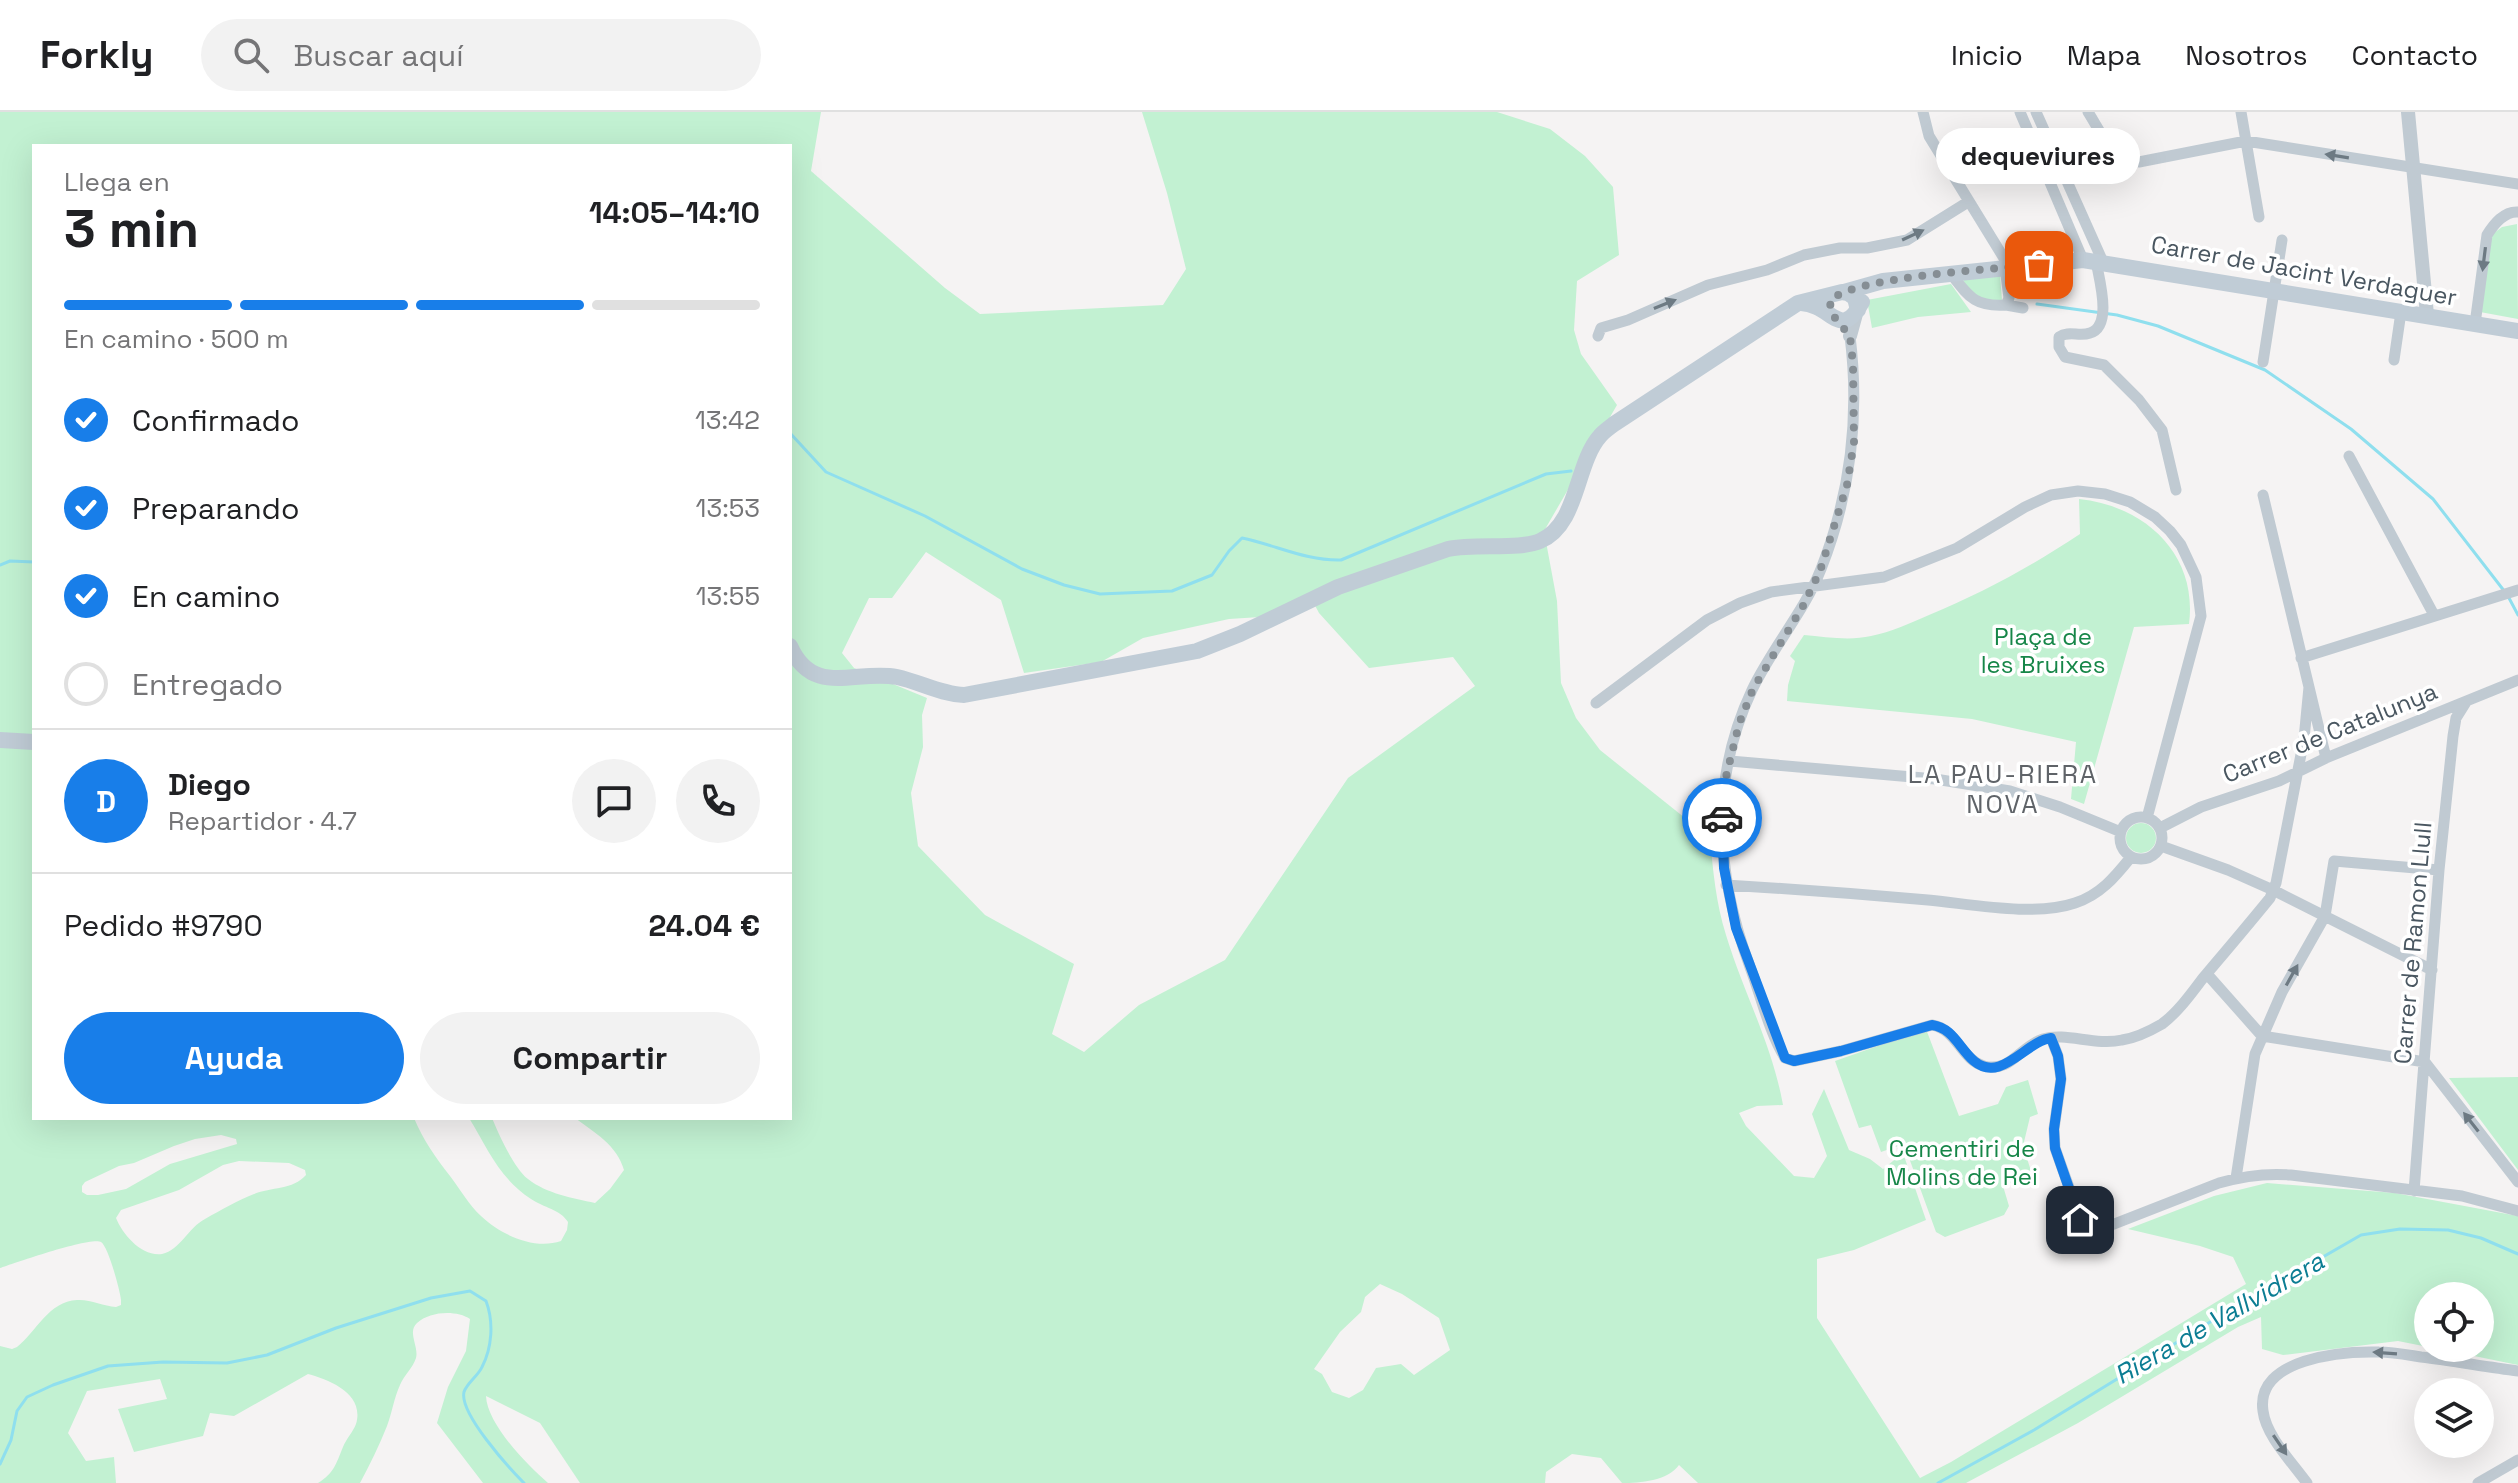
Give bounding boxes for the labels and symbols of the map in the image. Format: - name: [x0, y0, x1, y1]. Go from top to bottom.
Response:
- callout: dequeviures: [1937, 129, 2141, 185]
- one-way arrow: [2324, 149, 2349, 162]
- one-way arrow: [1902, 228, 1925, 242]
- street label: Carrer de Jacint Verdaguer: [2149, 228, 2459, 313]
- pin: [2005, 231, 2073, 299]
- one-way arrow: [2477, 247, 2490, 272]
- one-way arrow: [1653, 297, 1677, 310]
- park label: Plaça de les Bruixes: [1981, 621, 2105, 680]
- street label: Carrer de Catalunya: [2218, 675, 2442, 790]
- district label: LA PAU-RIERA NOVA: [1908, 757, 2098, 821]
- courier: [1682, 778, 1762, 858]
- street label: Carrer de Ramon Llull: [2386, 821, 2439, 1065]
- one-way arrow: [2284, 964, 2298, 986]
- one-way arrow: [2464, 1112, 2480, 1132]
- park label: Cementiri de Molins de Rei: [1886, 1133, 2038, 1192]
- pin: [2046, 1186, 2114, 1254]
- water label: Riera de Vallvidrera: [2108, 1244, 2331, 1392]
- one-way arrow: [2372, 1346, 2397, 1359]
- one-way arrow: [2272, 1434, 2287, 1455]

